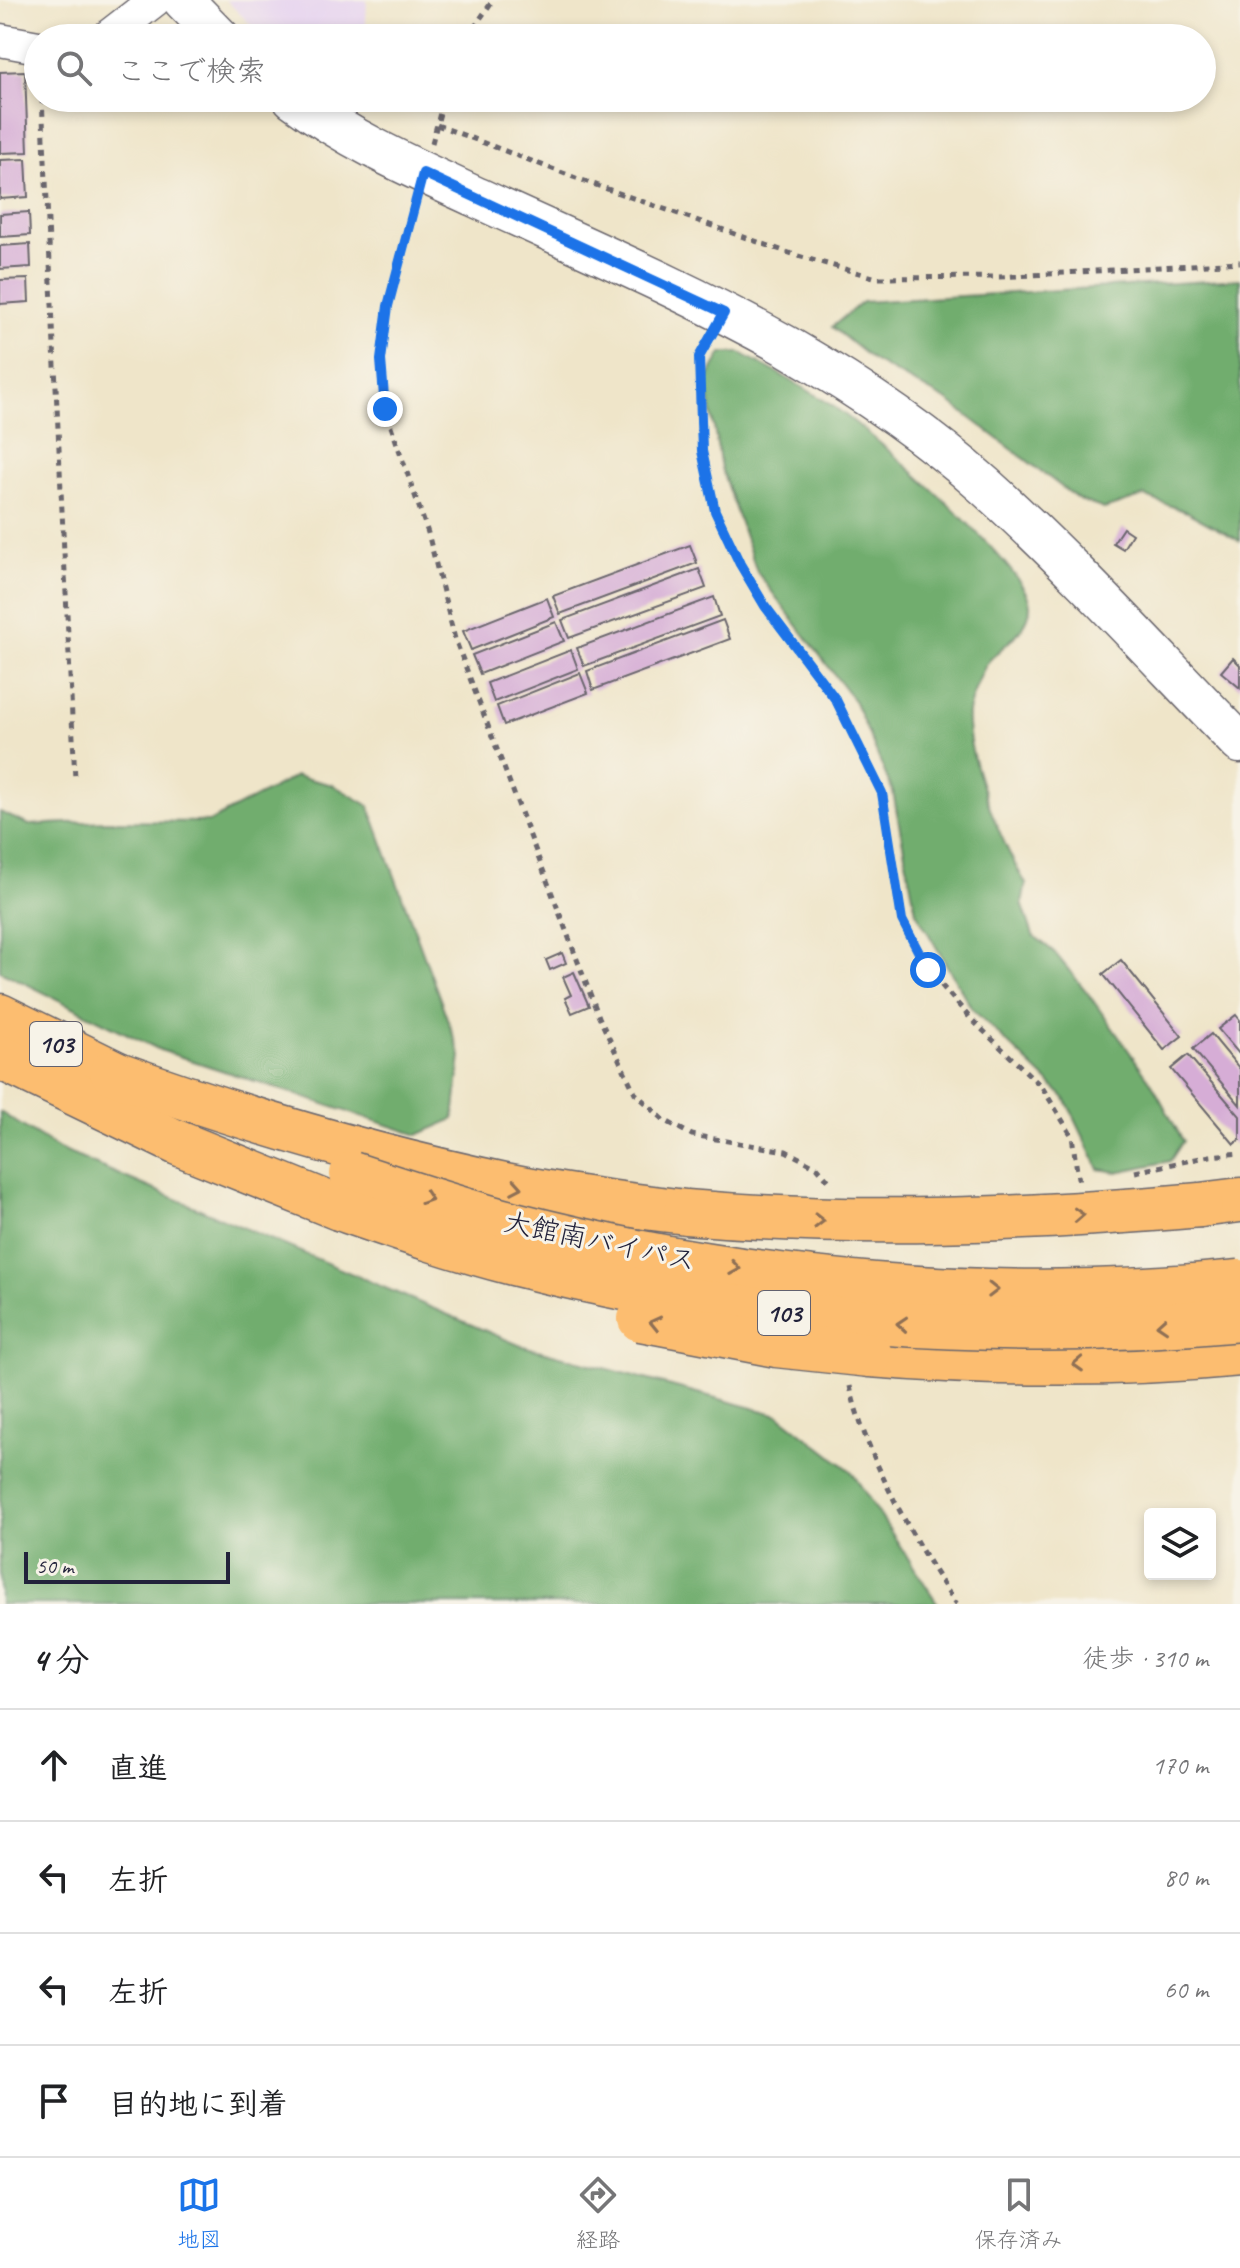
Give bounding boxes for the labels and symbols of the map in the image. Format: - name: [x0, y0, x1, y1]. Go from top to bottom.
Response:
- route end: [367, 391, 403, 427]
- route start: [910, 952, 946, 988]
- road number: 103: [30, 1022, 82, 1066]
- one-way arrow: [510, 1178, 523, 1195]
- one-way arrow: [419, 1189, 433, 1205]
- street label: 大館南バイパス: [501, 1204, 699, 1278]
- one-way arrow: [1073, 1207, 1086, 1224]
- one-way arrow: [813, 1212, 826, 1230]
- one-way arrow: [728, 1258, 741, 1275]
- one-way arrow: [987, 1282, 1000, 1299]
- road number: 103: [758, 1291, 810, 1335]
- one-way arrow: [649, 1315, 662, 1332]
- one-way arrow: [895, 1315, 908, 1332]
- one-way arrow: [1155, 1316, 1168, 1333]
- one-way arrow: [1071, 1355, 1084, 1373]
- scale bar: [24, 1548, 230, 1584]

